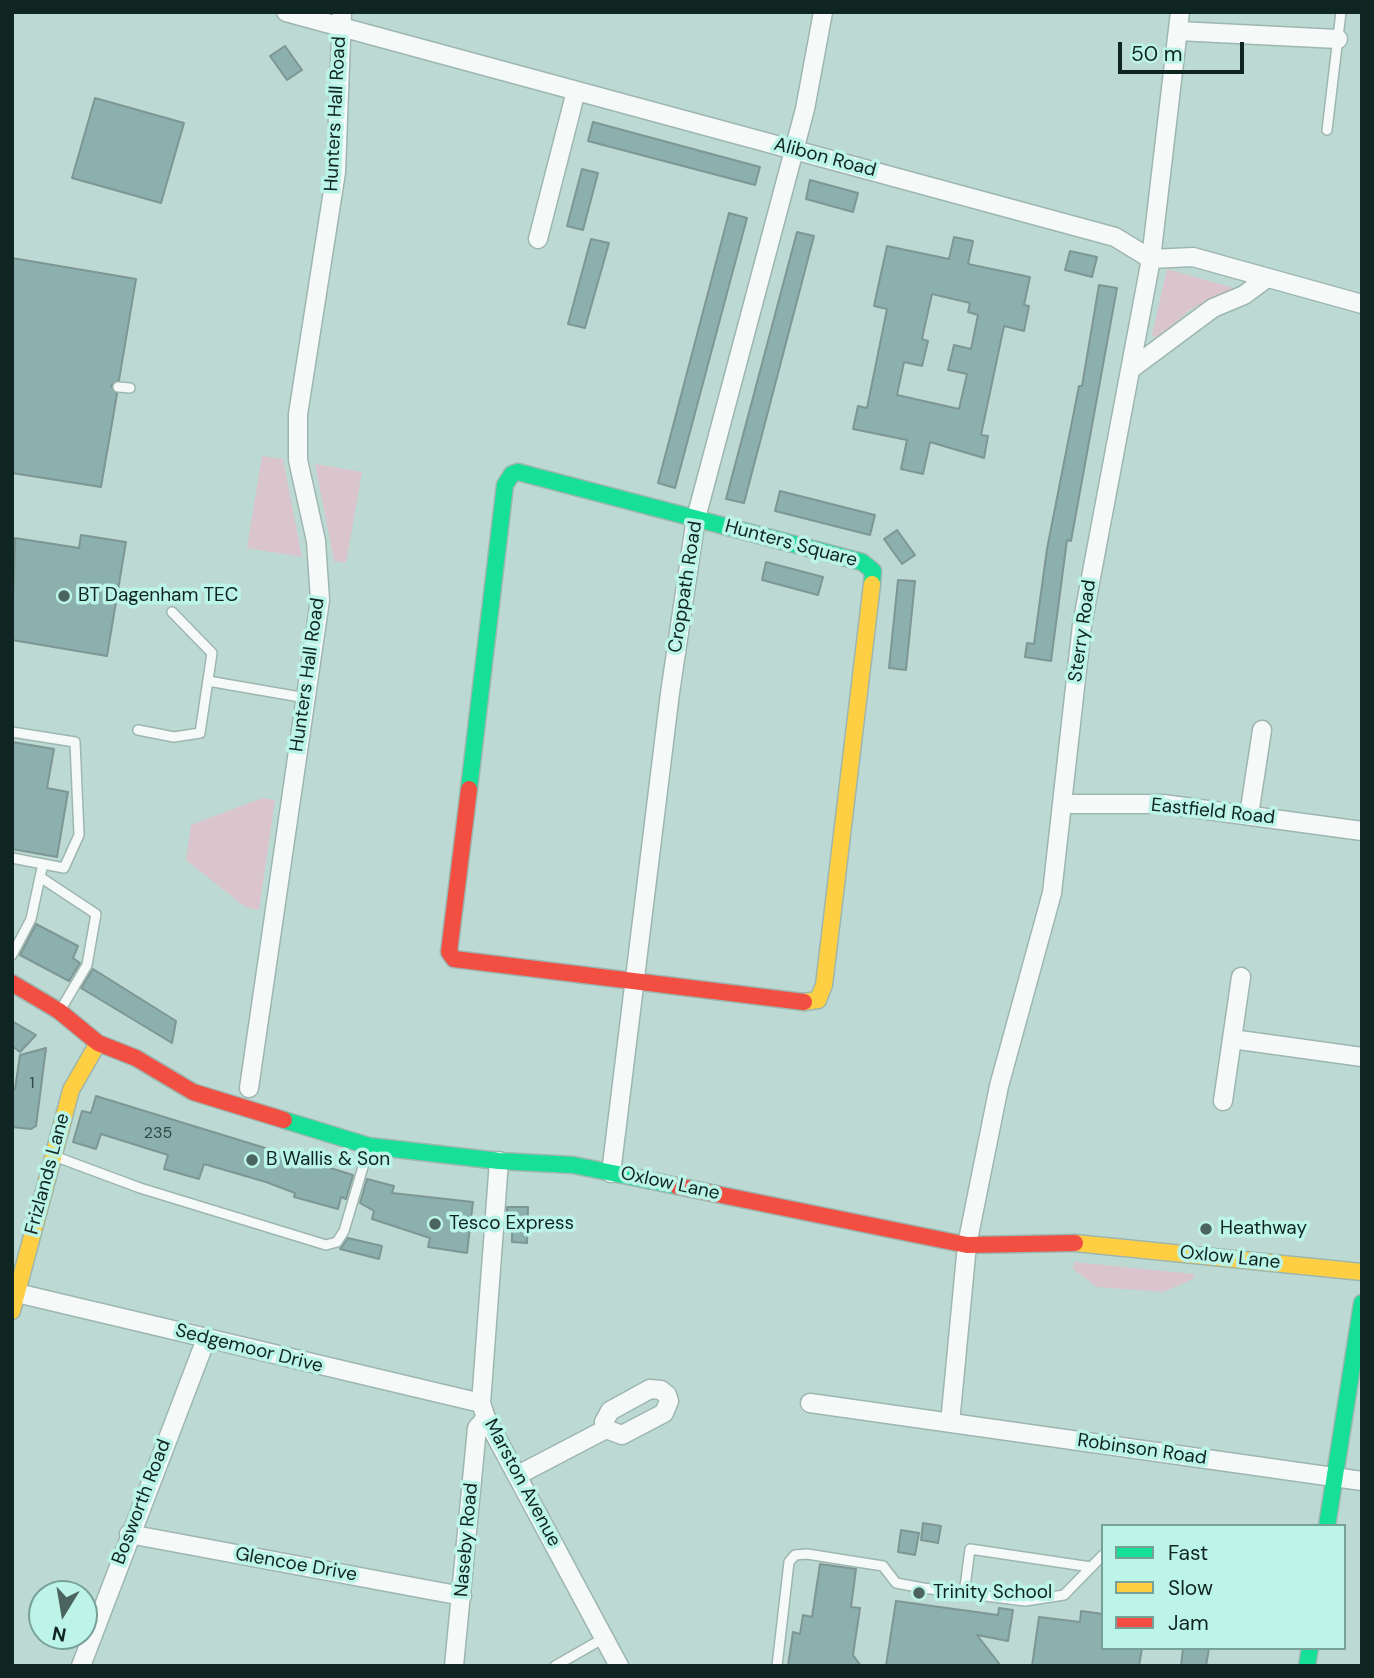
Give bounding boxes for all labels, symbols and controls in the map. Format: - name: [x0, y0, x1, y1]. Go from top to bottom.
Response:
- scale bar: [1122, 28, 1248, 72]
- street label: Hunters Hall Road: [321, 36, 351, 192]
- text: 50 m: [1131, 40, 1182, 68]
- street label: Alibon Road: [771, 133, 879, 183]
- street label: Hunters Square: [722, 515, 860, 573]
- street label: Croppath Road: [664, 519, 708, 655]
- street label: Sterry Road: [1065, 578, 1101, 684]
- place label: BT Dagenham TEC: [78, 585, 238, 607]
- marker: BT Dagenham TEC: [56, 588, 72, 604]
- street label: Hunters Hall Road: [286, 596, 330, 754]
- street label: Eastfield Road: [1150, 794, 1276, 830]
- house number: 1: [30, 1074, 34, 1094]
- street label: Frizlands Lane: [21, 1111, 75, 1237]
- house number: 235: [144, 1124, 172, 1144]
- place label: B Wallis & Son: [266, 1149, 390, 1171]
- marker: B Wallis & Son: [244, 1152, 260, 1168]
- street label: Oxlow Lane: [618, 1162, 722, 1206]
- place label: Tesco Express: [449, 1213, 574, 1235]
- marker: Tesco Express: [427, 1216, 443, 1232]
- place label: Heathway: [1220, 1218, 1307, 1240]
- marker: Heathway: [1198, 1221, 1214, 1237]
- street label: Oxlow Lane: [1179, 1241, 1281, 1275]
- street label: Sedgemoor Drive: [173, 1320, 325, 1378]
- street label: Marston Avenue: [479, 1415, 565, 1551]
- street label: Robinson Road: [1076, 1430, 1208, 1470]
- street label: Bosworth Road: [108, 1436, 176, 1568]
- street label: Naseby Road: [451, 1482, 483, 1598]
- legend: [1101, 1524, 1346, 1650]
- text: Fast: [1168, 1539, 1208, 1567]
- street label: Glencoe Drive: [233, 1543, 359, 1587]
- text: Slow: [1168, 1574, 1213, 1602]
- north arrow: [28, 1580, 98, 1650]
- place label: Trinity School: [933, 1582, 1052, 1604]
- marker: Trinity School: [911, 1585, 927, 1601]
- text: Jam: [1168, 1609, 1209, 1637]
- text: N: [50, 1621, 68, 1648]

